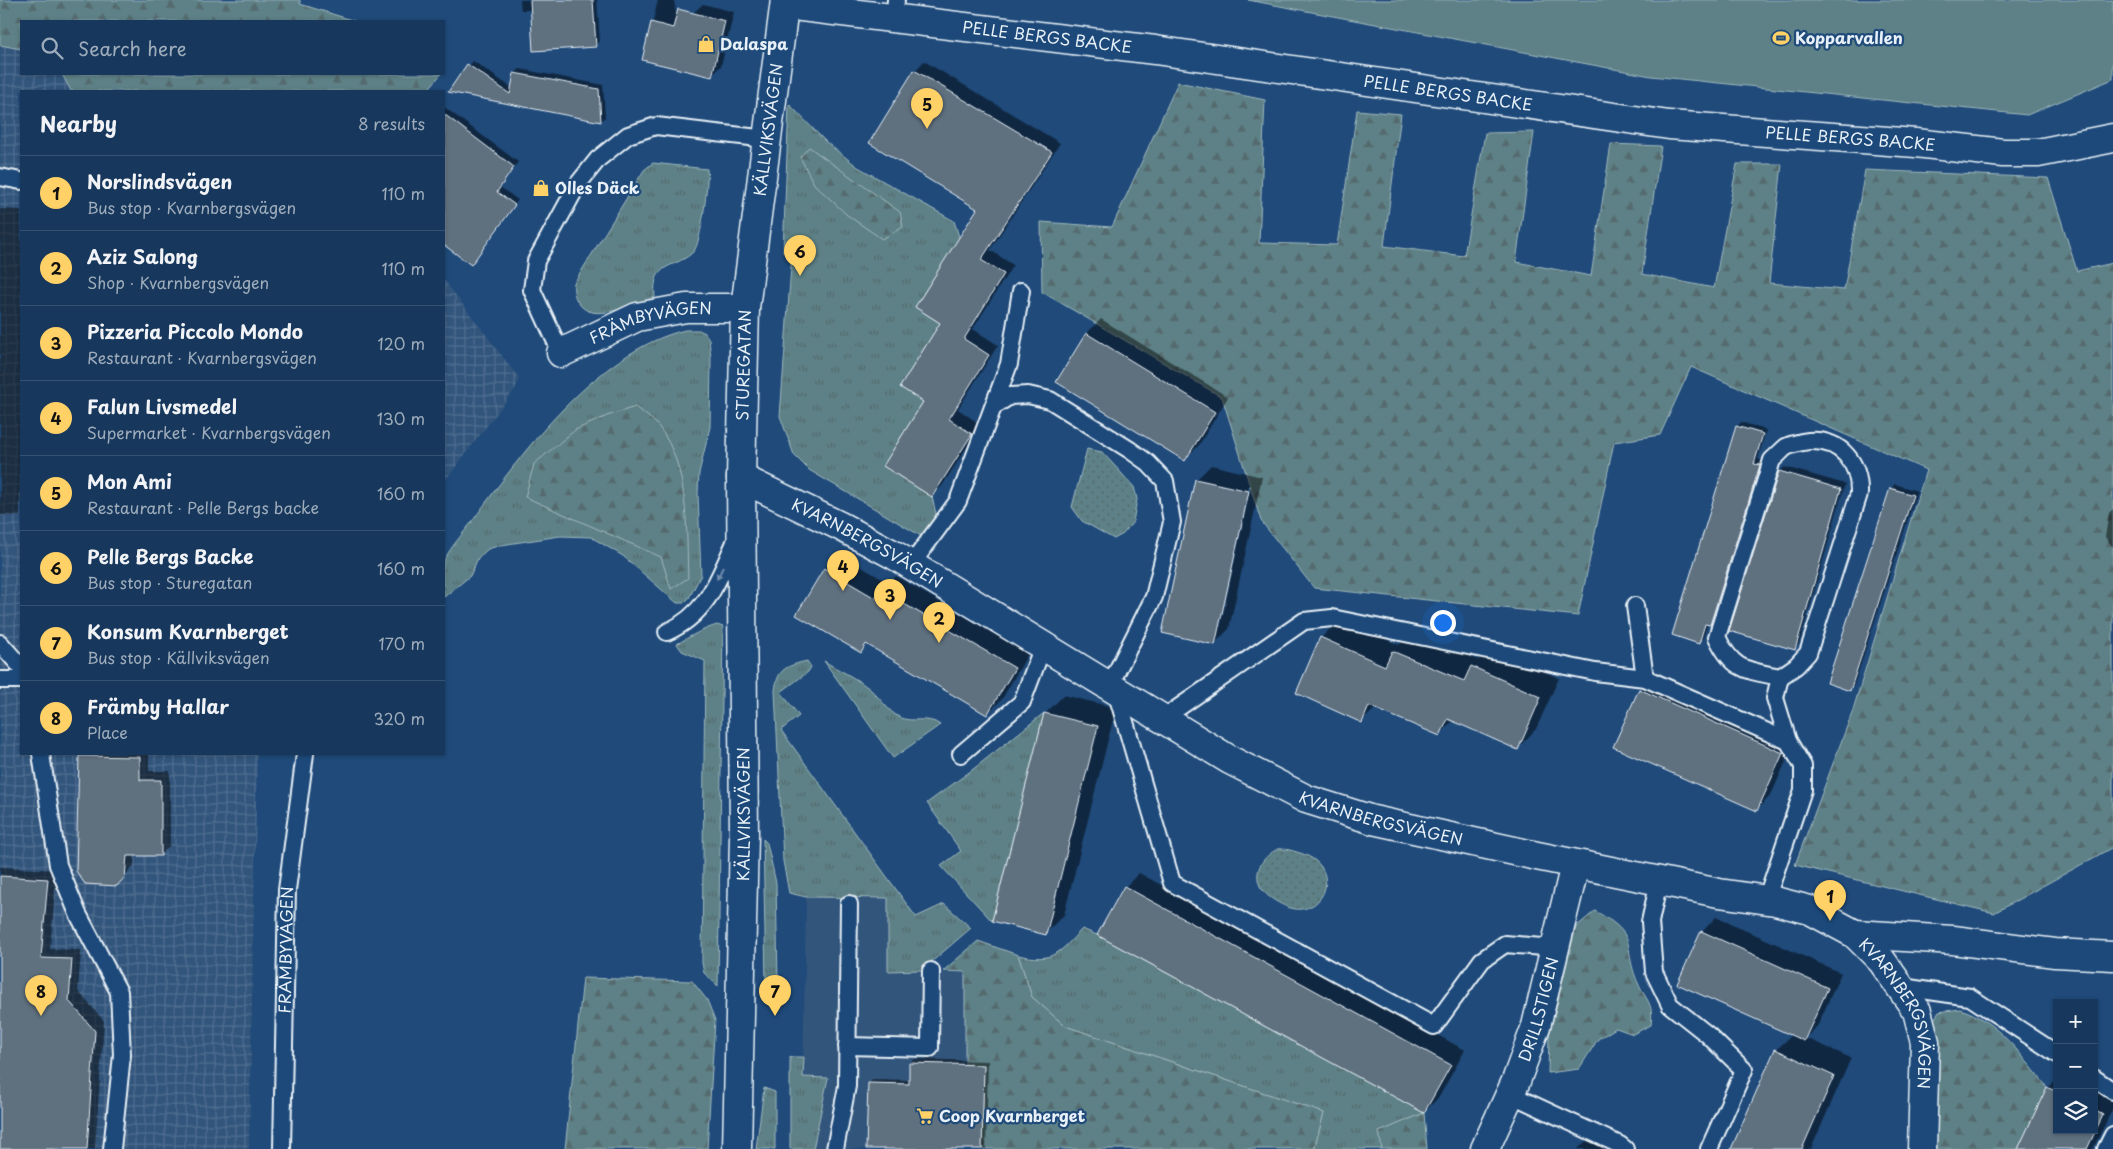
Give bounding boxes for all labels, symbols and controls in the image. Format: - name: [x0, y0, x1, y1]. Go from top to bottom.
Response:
- street label: PELLE BERGS BACKE: [961, 14, 1133, 58]
- search box: [20, 20, 445, 75]
- place label: Kopparvallen: [1795, 25, 1903, 49]
- sports icon: Kopparvallen: [1771, 28, 1791, 48]
- place label: Dalaspa: [720, 31, 788, 55]
- icon: search: [38, 34, 66, 62]
- text: Search here: [78, 34, 187, 62]
- shop icon: Dalaspa: [696, 34, 716, 54]
- street label: KÄLLVIKSVÄGEN: [747, 62, 788, 197]
- street label: PELLE BERGS BACKE: [1362, 68, 1534, 116]
- pin: 5: [911, 88, 943, 129]
- text: Nearby: [40, 107, 117, 139]
- text: 8 results: [358, 111, 425, 135]
- street label: PELLE BERGS BACKE: [1765, 119, 1937, 156]
- text: Norslindsvägen: [87, 167, 232, 195]
- place label: Olles Däck: [555, 175, 640, 199]
- shop icon: Olles Däck: [531, 178, 551, 198]
- text: 1: [52, 181, 60, 205]
- text: 110 m: [382, 181, 425, 205]
- text: Bus stop · Kvarnbergsvägen: [87, 195, 296, 219]
- pin: 6: [784, 235, 816, 276]
- text: Aziz Salong: [87, 242, 198, 270]
- text: 2: [50, 256, 62, 280]
- text: 110 m: [382, 256, 425, 280]
- text: Shop · Kvarnbergsvägen: [87, 270, 269, 294]
- street label: FRÄMBYVÄGEN: [585, 295, 712, 349]
- street label: STUREGATAN: [729, 309, 756, 421]
- text: Pizzeria Piccolo Mondo: [87, 317, 303, 345]
- text: 3: [51, 331, 61, 355]
- text: 120 m: [378, 331, 425, 355]
- text: Restaurant · Kvarnbergsvägen: [87, 345, 317, 369]
- text: Falun Livsmedel: [87, 392, 237, 420]
- text: 4: [51, 406, 61, 430]
- text: 130 m: [377, 406, 425, 430]
- text: Supermarket · Kvarnbergsvägen: [87, 420, 331, 444]
- text: Mon Ami: [87, 467, 172, 495]
- text: 5: [51, 481, 61, 505]
- text: 160 m: [377, 481, 425, 505]
- street label: KVARNBERGSVÄGEN: [788, 492, 948, 593]
- text: Restaurant · Pelle Bergs backe: [87, 495, 319, 519]
- text: Pelle Bergs Backe: [87, 542, 254, 570]
- pin: 4: [827, 550, 859, 591]
- text: 6: [50, 556, 62, 580]
- text: 160 m: [377, 556, 425, 580]
- one-way arrow: [716, 566, 724, 580]
- text: Bus stop · Sturegatan: [87, 570, 252, 594]
- pin: 3: [874, 579, 906, 620]
- pin: 2: [923, 602, 955, 643]
- your location: [1430, 610, 1456, 636]
- text: Konsum Kvarnberget: [87, 617, 289, 645]
- text: 7: [51, 631, 61, 655]
- text: 170 m: [379, 631, 425, 655]
- text: Bus stop · Källviksvägen: [87, 645, 270, 669]
- text: Främby Hallar: [87, 692, 229, 720]
- text: 8: [51, 706, 61, 730]
- text: 320 m: [374, 706, 425, 730]
- text: Place: [87, 720, 128, 744]
- street label: KÄLLVIKSVÄGEN: [730, 747, 755, 881]
- street label: KVARNBERGSVÄGEN: [1295, 784, 1465, 850]
- pin: 1: [1814, 880, 1846, 921]
- street label: FRÄMBYVÄGEN: [272, 886, 298, 1014]
- street label: KVARNBERGSVÄGEN: [1854, 932, 1938, 1089]
- street label: DRILLSTIGEN: [1511, 954, 1563, 1065]
- pin: 8: [25, 975, 57, 1016]
- pin: 7: [759, 975, 791, 1016]
- map controls: [2053, 999, 2098, 1134]
- button: +: [2053, 999, 2098, 1044]
- button: −: [2053, 1044, 2098, 1089]
- button: layers: [2053, 1089, 2098, 1134]
- place label: Coop Kvarnberget: [939, 1103, 1085, 1127]
- supermarket icon: Coop Kvarnberget: [915, 1106, 935, 1126]

